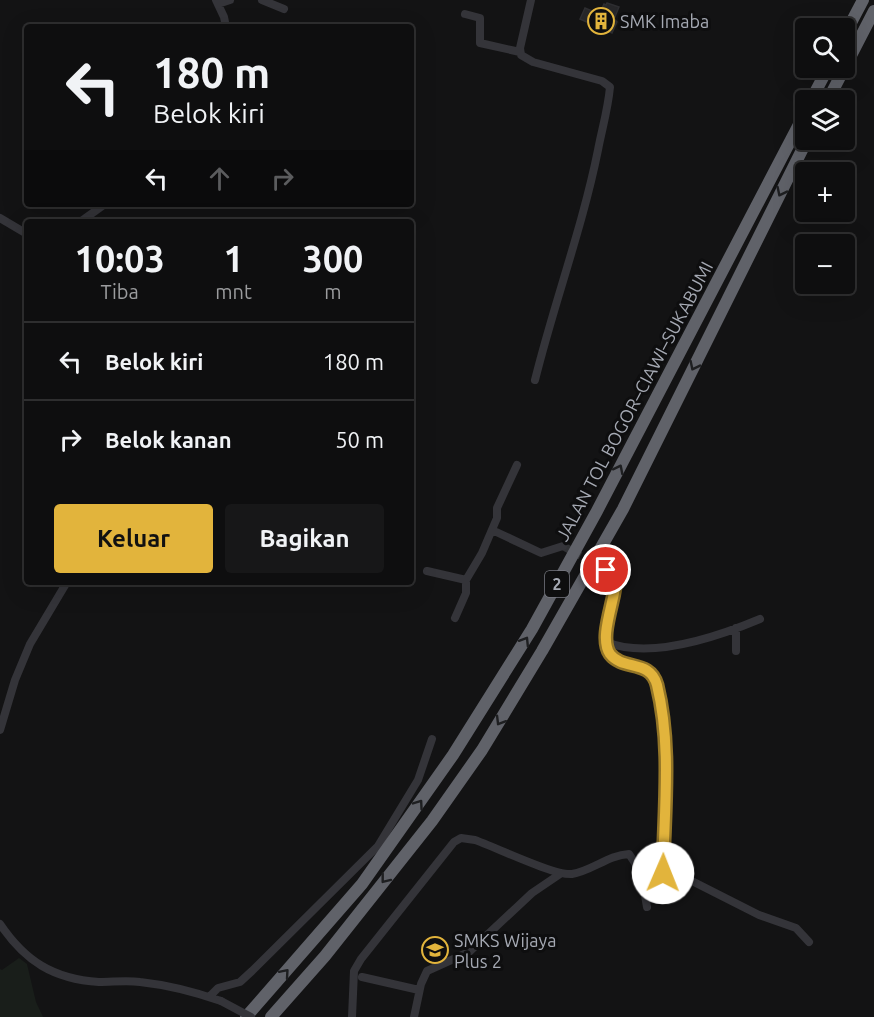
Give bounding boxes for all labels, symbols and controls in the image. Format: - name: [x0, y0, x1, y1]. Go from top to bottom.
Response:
- building icon: SMK Imaba: [586, 6, 616, 36]
- place label: SMK Imaba: [620, 11, 709, 31]
- map controls: [795, 18, 855, 294]
- button: search: [795, 18, 855, 78]
- icon: left: [54, 48, 132, 126]
- text: 180 m: [153, 49, 270, 96]
- button: layers: [795, 90, 855, 150]
- text: Belok kiri: [153, 98, 265, 128]
- icon: left: [140, 162, 173, 195]
- icon: ahead: [203, 162, 236, 195]
- icon: right: [266, 162, 299, 195]
- button: +: [795, 162, 855, 222]
- one-way arrow: [777, 185, 788, 196]
- button: −: [795, 234, 855, 294]
- text: 10:03: [75, 238, 165, 279]
- text: 1: [223, 238, 244, 279]
- text: 300: [302, 238, 363, 279]
- street label: JALAN TOL BOGOR–CIAWI–SUKABUMI: [552, 258, 716, 544]
- text: Tiba: [100, 280, 139, 303]
- text: mnt: [215, 280, 252, 303]
- text: m: [324, 280, 342, 303]
- icon: left: [54, 345, 87, 378]
- text: Belok kiri: [105, 349, 203, 374]
- text: 180 m: [323, 349, 384, 374]
- one-way arrow: [690, 360, 701, 371]
- icon: right: [54, 423, 87, 456]
- text: Belok kanan: [105, 427, 232, 452]
- text: 50 m: [335, 427, 384, 452]
- one-way arrow: [612, 465, 623, 476]
- button: Keluar: [54, 504, 213, 573]
- button: Bagikan: [225, 504, 384, 573]
- pin: [580, 544, 631, 595]
- icon: arrive: [589, 553, 622, 586]
- road number: 2: [545, 571, 569, 597]
- one-way arrow: [518, 636, 529, 647]
- one-way arrow: [495, 715, 507, 725]
- one-way arrow: [411, 799, 422, 810]
- position arrow: [631, 841, 695, 905]
- one-way arrow: [382, 872, 393, 883]
- place label: SMKS Wijaya Plus 2: [454, 930, 557, 971]
- school or university icon: SMKS Wijaya Plus 2: [420, 935, 450, 965]
- one-way arrow: [278, 969, 289, 980]

